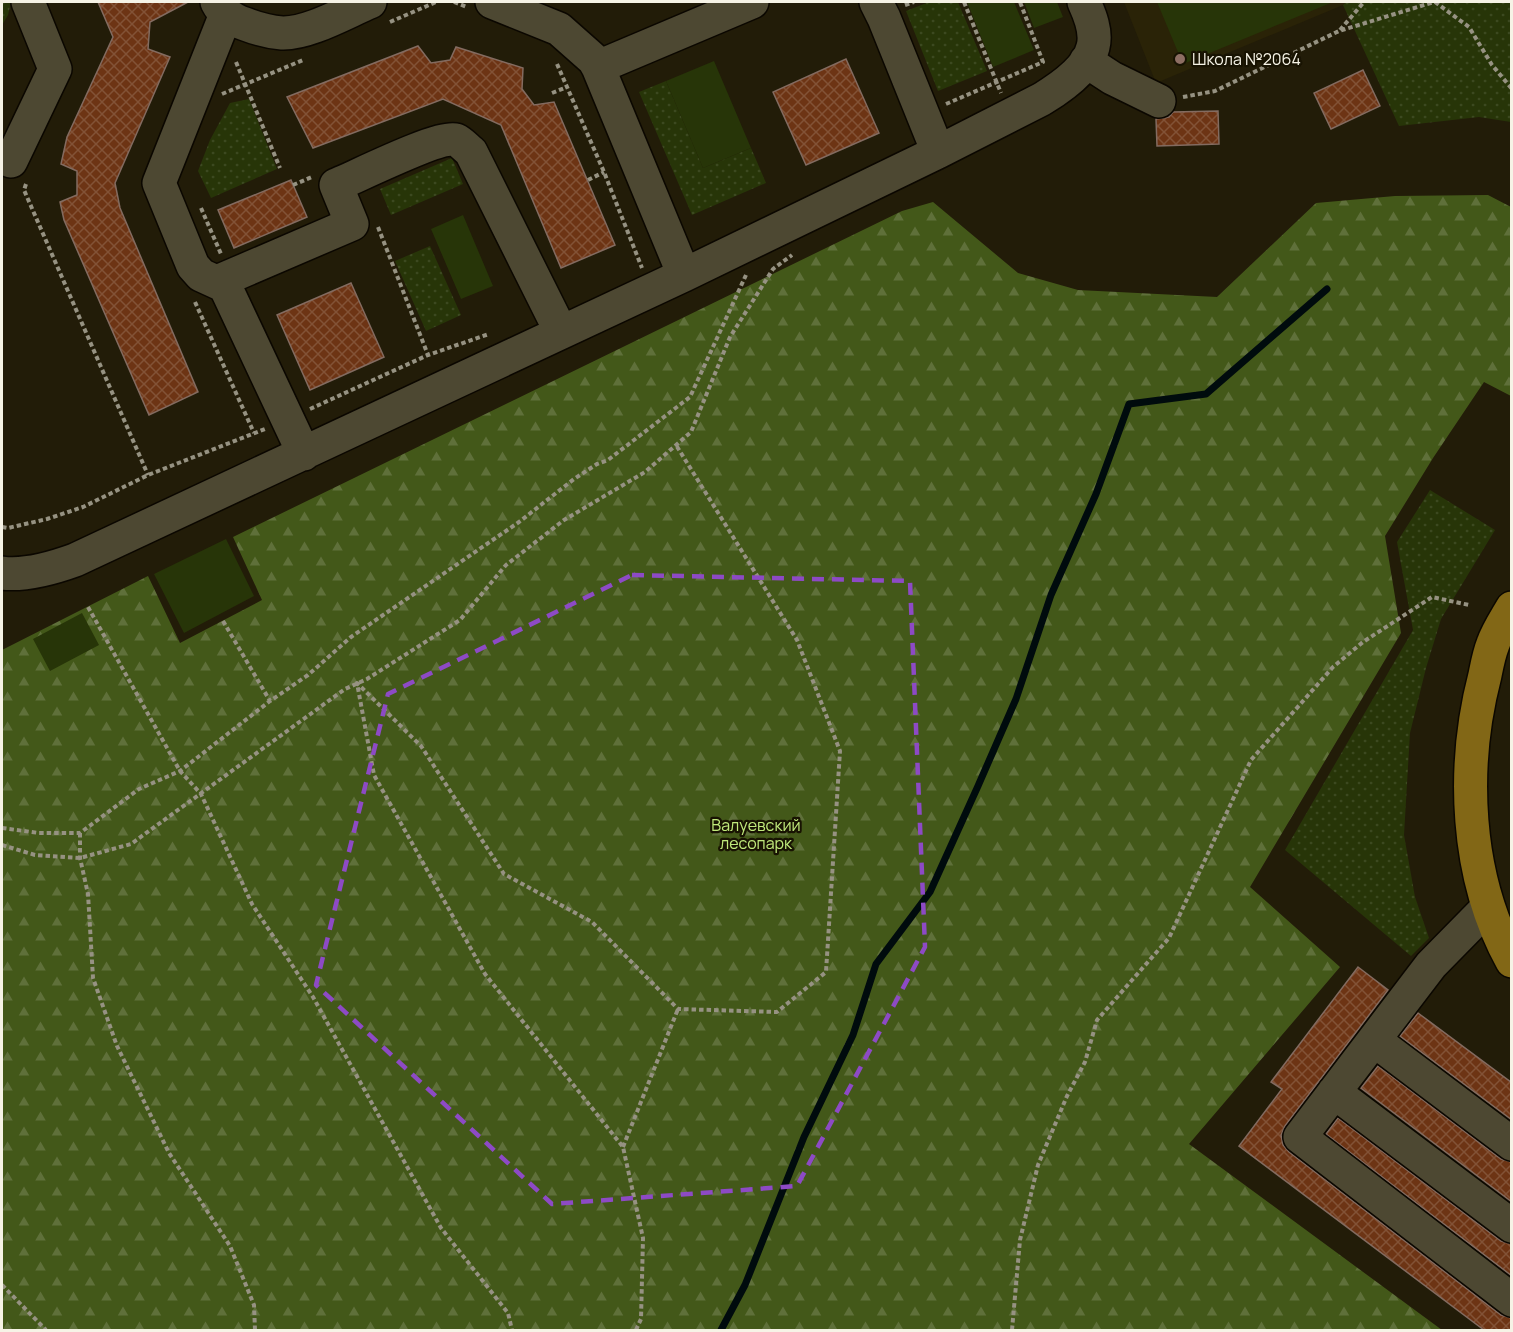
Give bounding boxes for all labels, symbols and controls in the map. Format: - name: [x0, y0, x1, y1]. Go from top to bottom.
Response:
- place label: Школа №2064: [1192, 48, 1301, 70]
- marker: Школа №2064: [1173, 52, 1187, 66]
- park label: Валуевский лесопарк: [711, 814, 801, 854]

